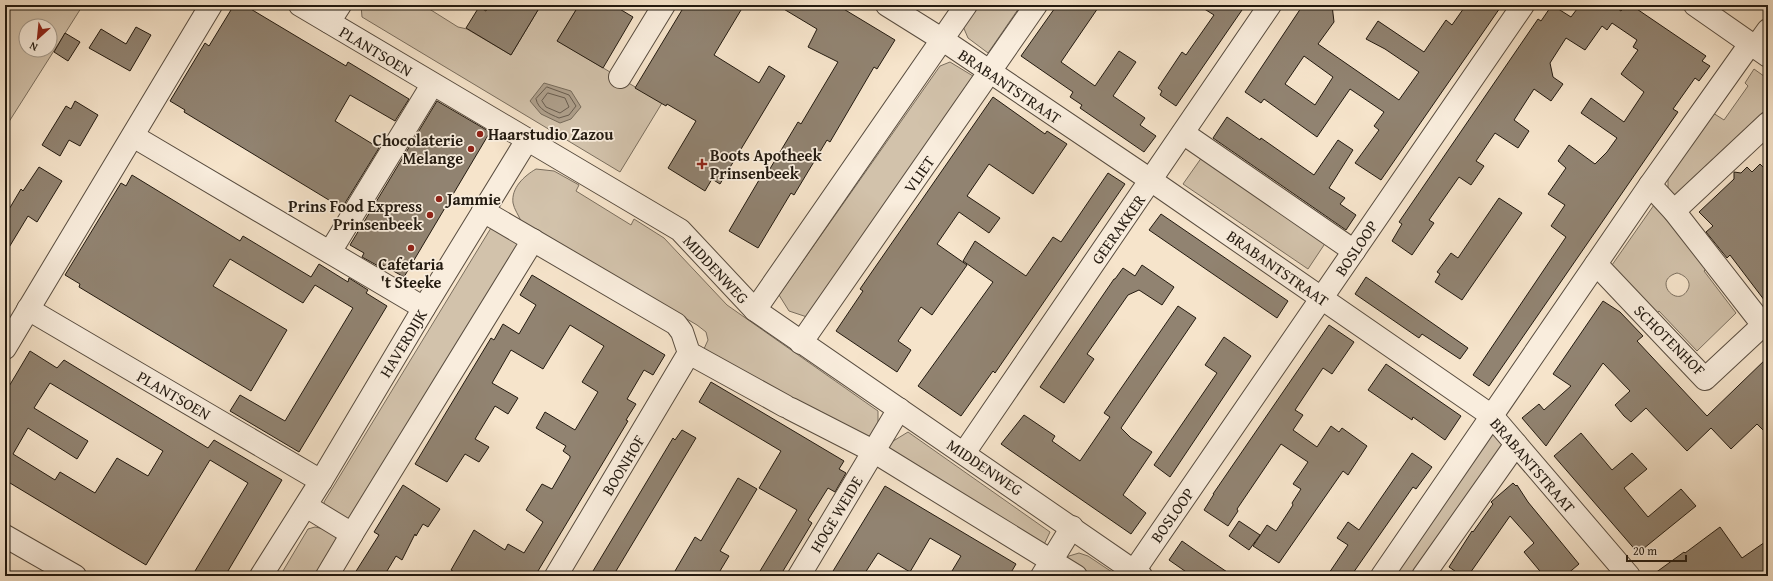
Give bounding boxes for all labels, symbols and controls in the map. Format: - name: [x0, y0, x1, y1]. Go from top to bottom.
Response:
- north arrow: [18, 18, 58, 58]
- street label: PLANTSOEN: [335, 20, 418, 83]
- text: N: [26, 38, 40, 56]
- street label: BRABANTSTRAAT: [954, 43, 1066, 129]
- place label: Haarstudio Zazou: [488, 122, 614, 146]
- place label: Chocolaterie Melange: [373, 128, 463, 170]
- marker: Haarstudio Zazou: [475, 129, 485, 139]
- place label: Boots Apotheek Prinsenbeek: [710, 143, 822, 185]
- marker: Chocolaterie Melange: [466, 144, 476, 154]
- street label: VLIET: [898, 151, 940, 197]
- marker: Boots Apotheek Prinsenbeek: [697, 159, 707, 169]
- place label: Jammie: [444, 187, 501, 211]
- street label: GEERAKKER: [1085, 188, 1151, 269]
- place label: Prins Food Express Prinsenbeek: [288, 194, 423, 236]
- marker: Jammie: [434, 194, 444, 204]
- marker: Prins Food Express Prinsenbeek: [425, 210, 435, 220]
- street label: BOSLOOP: [1329, 215, 1383, 281]
- street label: BRABANTSTRAAT: [1222, 224, 1334, 312]
- street label: MIDDENWEG: [678, 229, 755, 309]
- marker: Cafetaria 't Steeke: [406, 243, 416, 253]
- place label: Cafetaria 't Steeke: [378, 252, 445, 294]
- street label: SCHOTENHOF: [1629, 299, 1711, 381]
- street label: HAVERDIJK: [373, 304, 433, 382]
- street label: PLANTSOEN: [133, 364, 216, 426]
- street label: BRABANTSTRAAT: [1485, 412, 1581, 518]
- street label: BOONHOF: [595, 430, 651, 500]
- street label: MIDDENWEG: [942, 433, 1028, 502]
- street label: HOGE WEIDE: [804, 471, 868, 557]
- street label: BOSLOOP: [1144, 483, 1200, 547]
- scale bar: [1627, 537, 1686, 563]
- text: 20 m: [1633, 542, 1657, 559]

